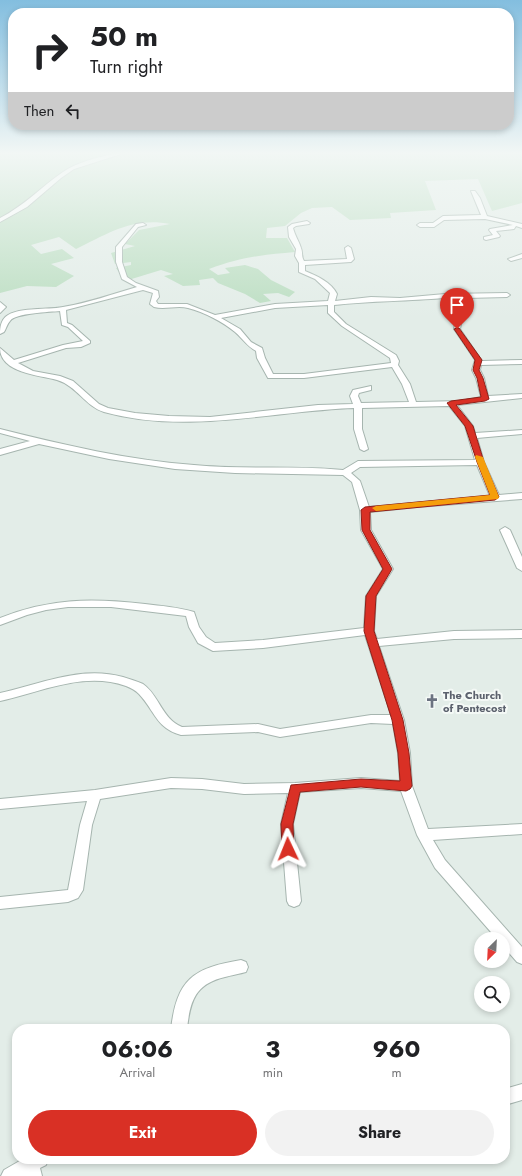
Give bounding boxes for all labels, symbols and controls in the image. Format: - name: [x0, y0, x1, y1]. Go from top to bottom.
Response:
- text: 50 m: [90, 16, 158, 57]
- icon: right: [24, 24, 76, 76]
- text: Turn right: [90, 54, 162, 80]
- text: Then: [24, 100, 54, 122]
- icon: left: [62, 100, 84, 122]
- pin: [440, 288, 474, 329]
- icon: arrive: [446, 294, 468, 316]
- place label: The Church of Pentecost: [443, 687, 506, 716]
- church icon: The Church of Pentecost: [424, 693, 440, 709]
- position arrow: [267, 828, 309, 870]
- north arrow: [474, 932, 510, 968]
- map controls: [474, 932, 510, 1012]
- button: search: [474, 976, 510, 1012]
- text: 06:06: [102, 1031, 173, 1066]
- text: 3: [265, 1031, 280, 1066]
- text: 960: [372, 1031, 420, 1066]
- text: Arrival: [119, 1063, 155, 1082]
- text: min: [263, 1063, 283, 1082]
- text: m: [391, 1063, 402, 1082]
- button: Exit: [28, 1110, 257, 1156]
- button: Share: [265, 1110, 494, 1156]

